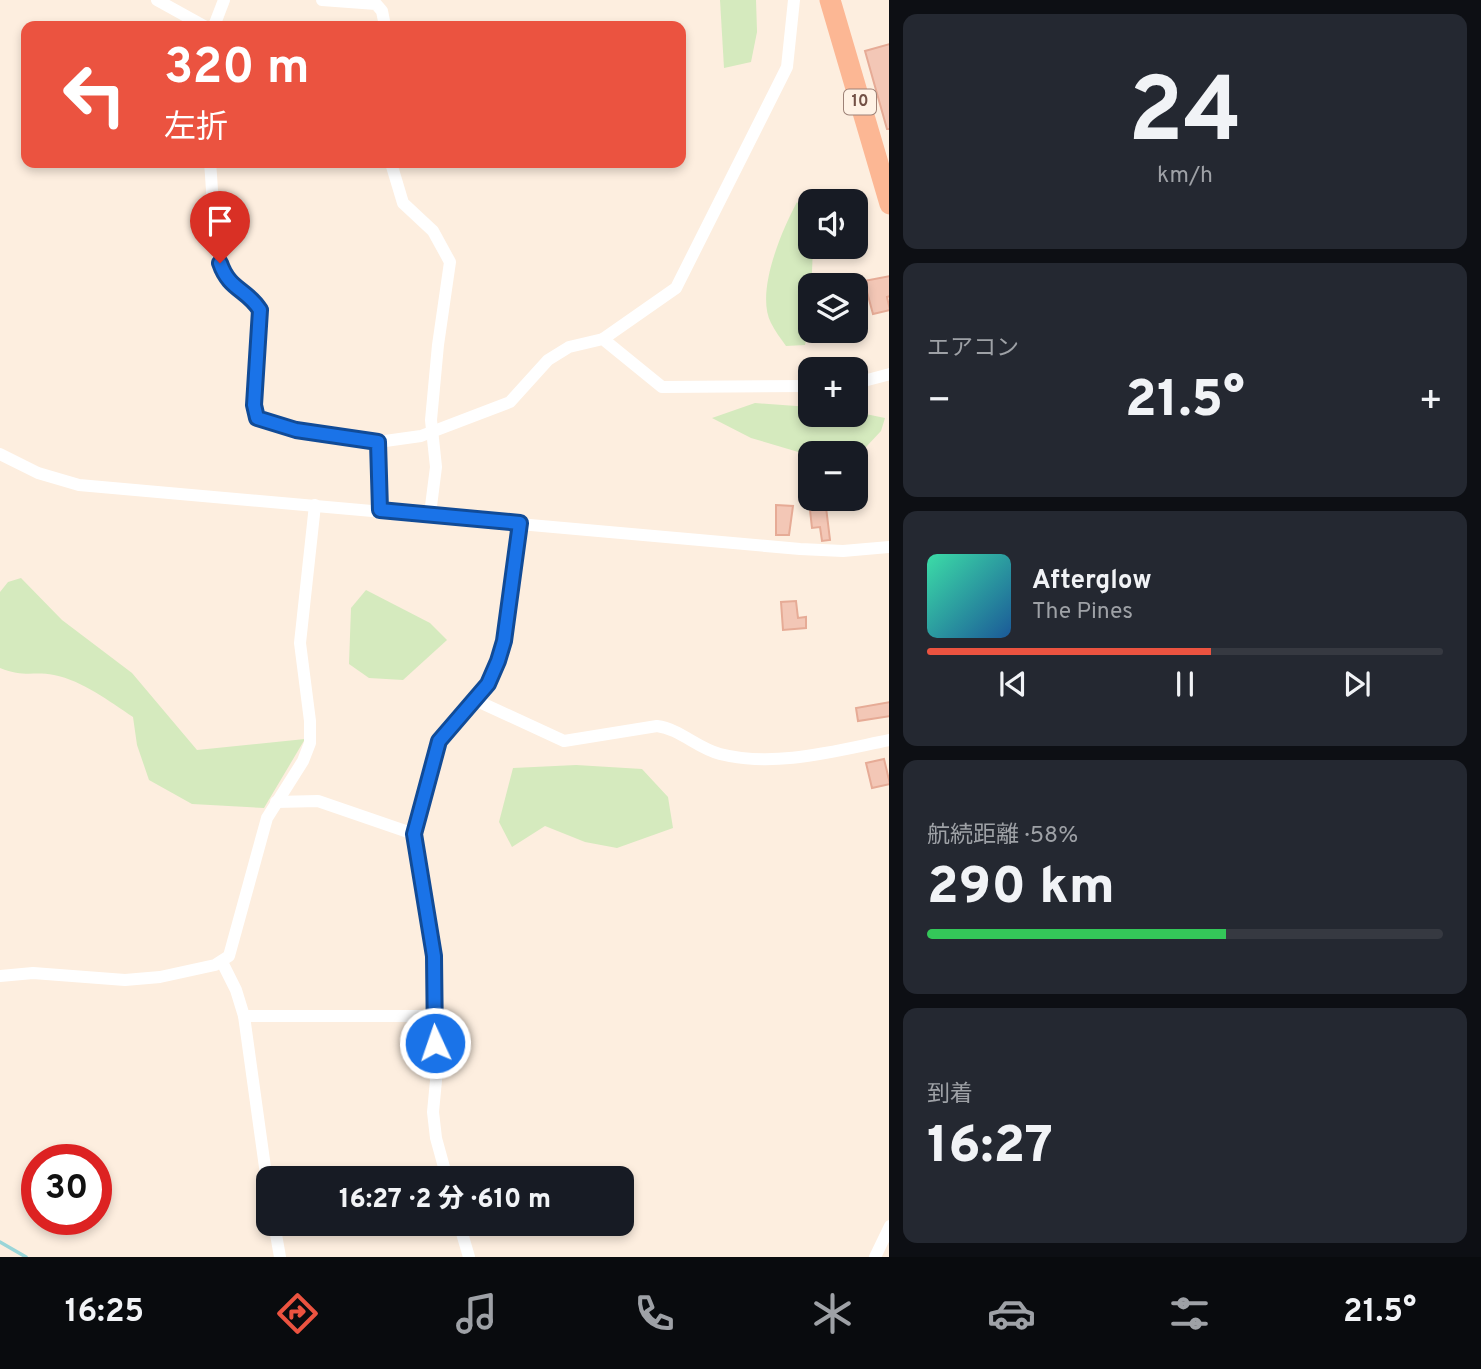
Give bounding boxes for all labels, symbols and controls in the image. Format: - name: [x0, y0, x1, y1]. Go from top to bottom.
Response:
- text: 320 m: [164, 39, 310, 101]
- icon: left: [49, 49, 140, 140]
- text: 24: [1128, 59, 1242, 174]
- road number: 10: [844, 90, 876, 114]
- text: 左折: [164, 109, 228, 149]
- text: km/h: [1157, 162, 1213, 191]
- map controls: [798, 189, 868, 511]
- button: sound: [798, 189, 868, 259]
- pin: [190, 191, 250, 263]
- icon: arrive: [201, 202, 239, 240]
- button: layers: [798, 273, 868, 343]
- text: エアコン: [927, 335, 1019, 364]
- button: +: [798, 357, 868, 427]
- text: 21.5°: [1125, 369, 1245, 435]
- text: −: [927, 378, 952, 427]
- text: +: [1418, 378, 1443, 427]
- button: −: [798, 441, 868, 511]
- text: Afterglow: [1032, 565, 1152, 598]
- text: The Pines: [1032, 598, 1133, 627]
- icon: previous: [994, 665, 1032, 703]
- icon: pause: [1166, 665, 1204, 703]
- icon: next: [1338, 665, 1376, 703]
- text: 航続距離 · 58%: [927, 822, 1078, 851]
- text: 290 km: [927, 856, 1115, 922]
- position arrow: [398, 1006, 472, 1080]
- text: 到着: [927, 1081, 973, 1110]
- text: 16:27: [927, 1115, 1053, 1181]
- speed limit sign: 30: [21, 1144, 112, 1235]
- text: 16:27 · 2 分 · 610 m: [339, 1184, 551, 1217]
- icon: directions: [273, 1289, 322, 1338]
- icon: music: [452, 1289, 501, 1338]
- icon: phone: [630, 1289, 679, 1338]
- icon: climate: [808, 1289, 857, 1338]
- icon: car: [987, 1289, 1036, 1338]
- icon: filters: [1165, 1289, 1214, 1338]
- text: 16:25: [65, 1293, 144, 1333]
- text: 21.5°: [1343, 1293, 1416, 1333]

